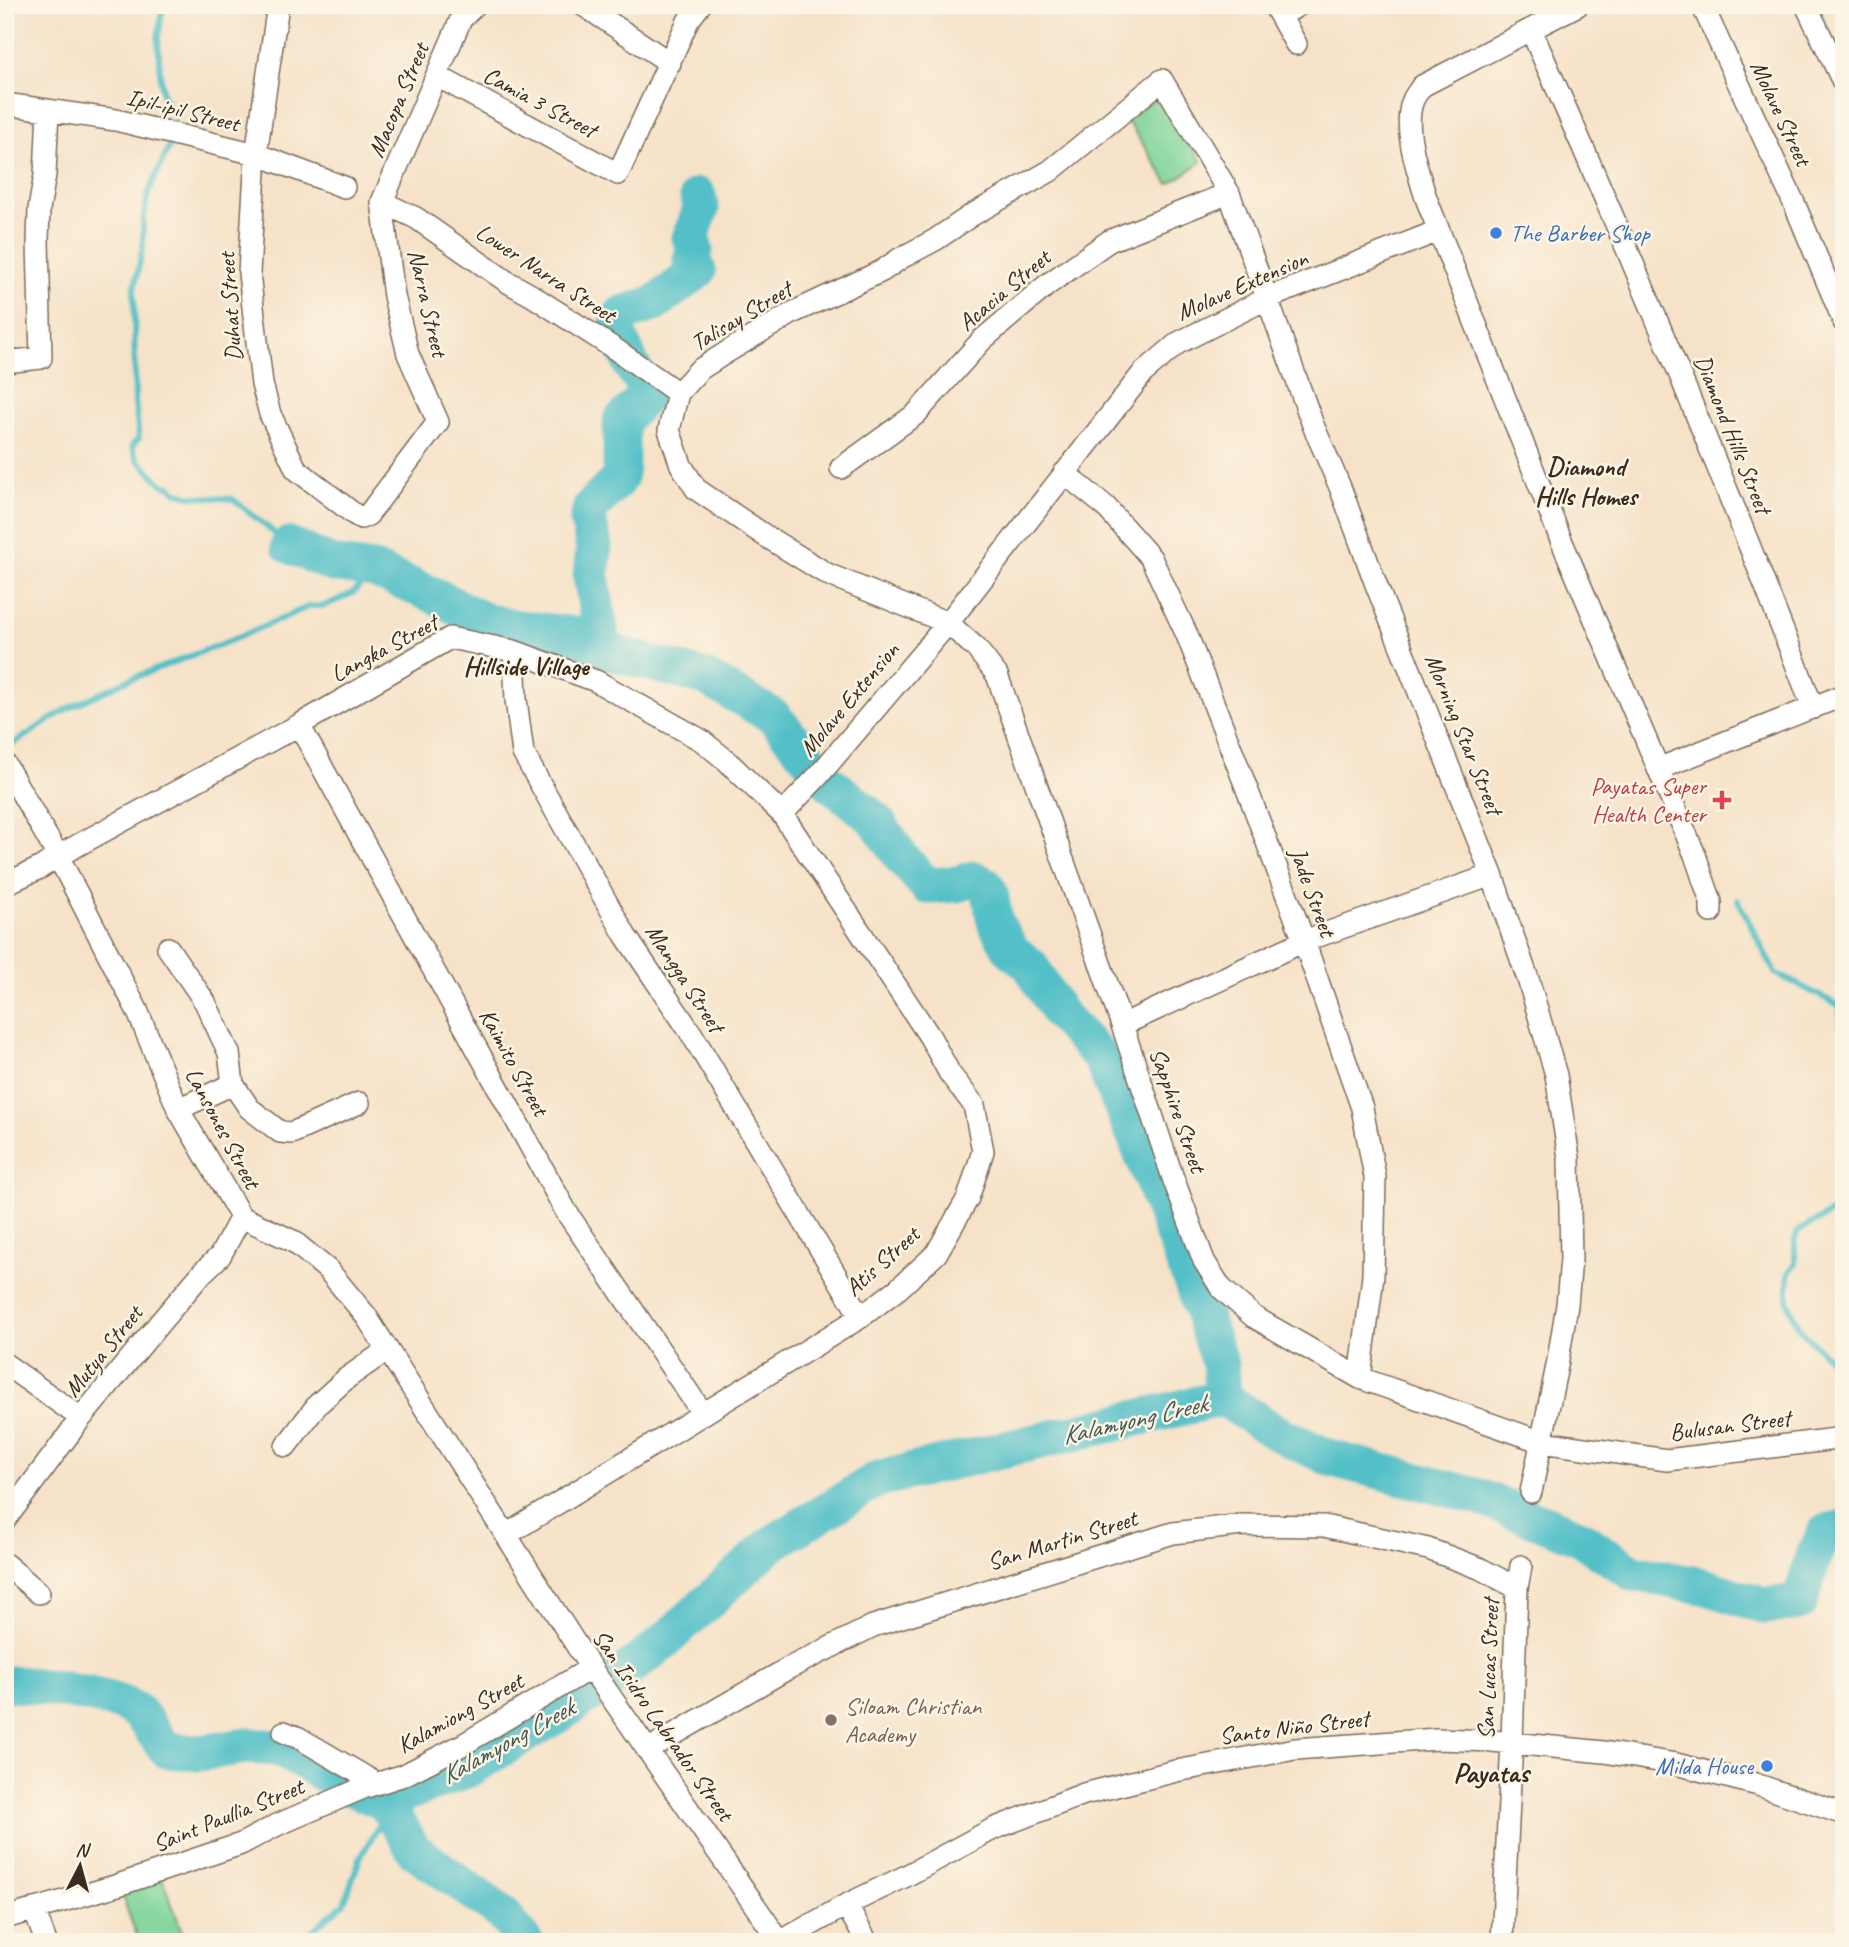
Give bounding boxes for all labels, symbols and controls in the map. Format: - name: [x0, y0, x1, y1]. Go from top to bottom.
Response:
- street label: Macopa Street: [360, 36, 436, 162]
- street label: Molave Street: [1744, 56, 1819, 172]
- street label: Camia 3 Street: [478, 60, 605, 146]
- street label: Ipil-ipil Street: [124, 82, 244, 139]
- street label: Lower Narra Street: [470, 216, 624, 331]
- place label: The Barber Shop: [1510, 218, 1651, 248]
- marker: The Barber Shop: [1488, 225, 1504, 241]
- street label: Acacia Street: [952, 241, 1058, 337]
- street label: Molave Extension: [1172, 242, 1313, 327]
- street label: Narra Street: [401, 246, 455, 362]
- street label: Duhat Street: [211, 250, 249, 362]
- street label: Talisay Street: [685, 273, 799, 358]
- street label: Diamond Hills Street: [1688, 350, 1780, 521]
- district label: Diamond Hills Homes: [1535, 450, 1640, 513]
- street label: Langka Street: [326, 606, 445, 689]
- street label: Molave Extension: [792, 635, 906, 762]
- street label: Morning Star Street: [1418, 649, 1511, 821]
- district label: Hillside Village: [463, 650, 591, 683]
- place label: Payatas Super Health Center: [1591, 771, 1708, 829]
- marker: Payatas Super Health Center: [1712, 790, 1732, 810]
- street label: Jade Street: [1283, 842, 1344, 942]
- street label: Mangga Street: [639, 918, 733, 1040]
- street label: Kaimito Street: [472, 1003, 557, 1123]
- street label: Sapphire Street: [1143, 1044, 1214, 1178]
- street label: Lansones Street: [179, 1062, 268, 1195]
- street label: Atis Street: [838, 1218, 927, 1302]
- street label: Mutya Street: [57, 1298, 150, 1403]
- water label: Kalamyong Creek: [1059, 1386, 1214, 1452]
- street label: Bulusan Street: [1668, 1402, 1795, 1447]
- street label: San Martin Street: [984, 1502, 1142, 1577]
- street label: San Lucas Street: [1471, 1595, 1506, 1740]
- street label: San Isidro Labrador Street: [586, 1624, 741, 1828]
- street label: Kalamiong Street: [392, 1665, 530, 1760]
- water label: Kalamyong Creek: [435, 1689, 584, 1792]
- place label: Siloam Christian Academy: [845, 1691, 982, 1749]
- street label: Santo Niño Street: [1218, 1703, 1373, 1751]
- marker: Siloam Christian Academy: [823, 1712, 839, 1728]
- place label: Milda House: [1655, 1751, 1755, 1781]
- district label: Payatas: [1453, 1755, 1532, 1790]
- marker: Milda House: [1759, 1758, 1775, 1774]
- street label: Saint Paullia Street: [148, 1770, 310, 1859]
- north arrow: [46, 1832, 116, 1902]
- text: N: [75, 1838, 92, 1863]

